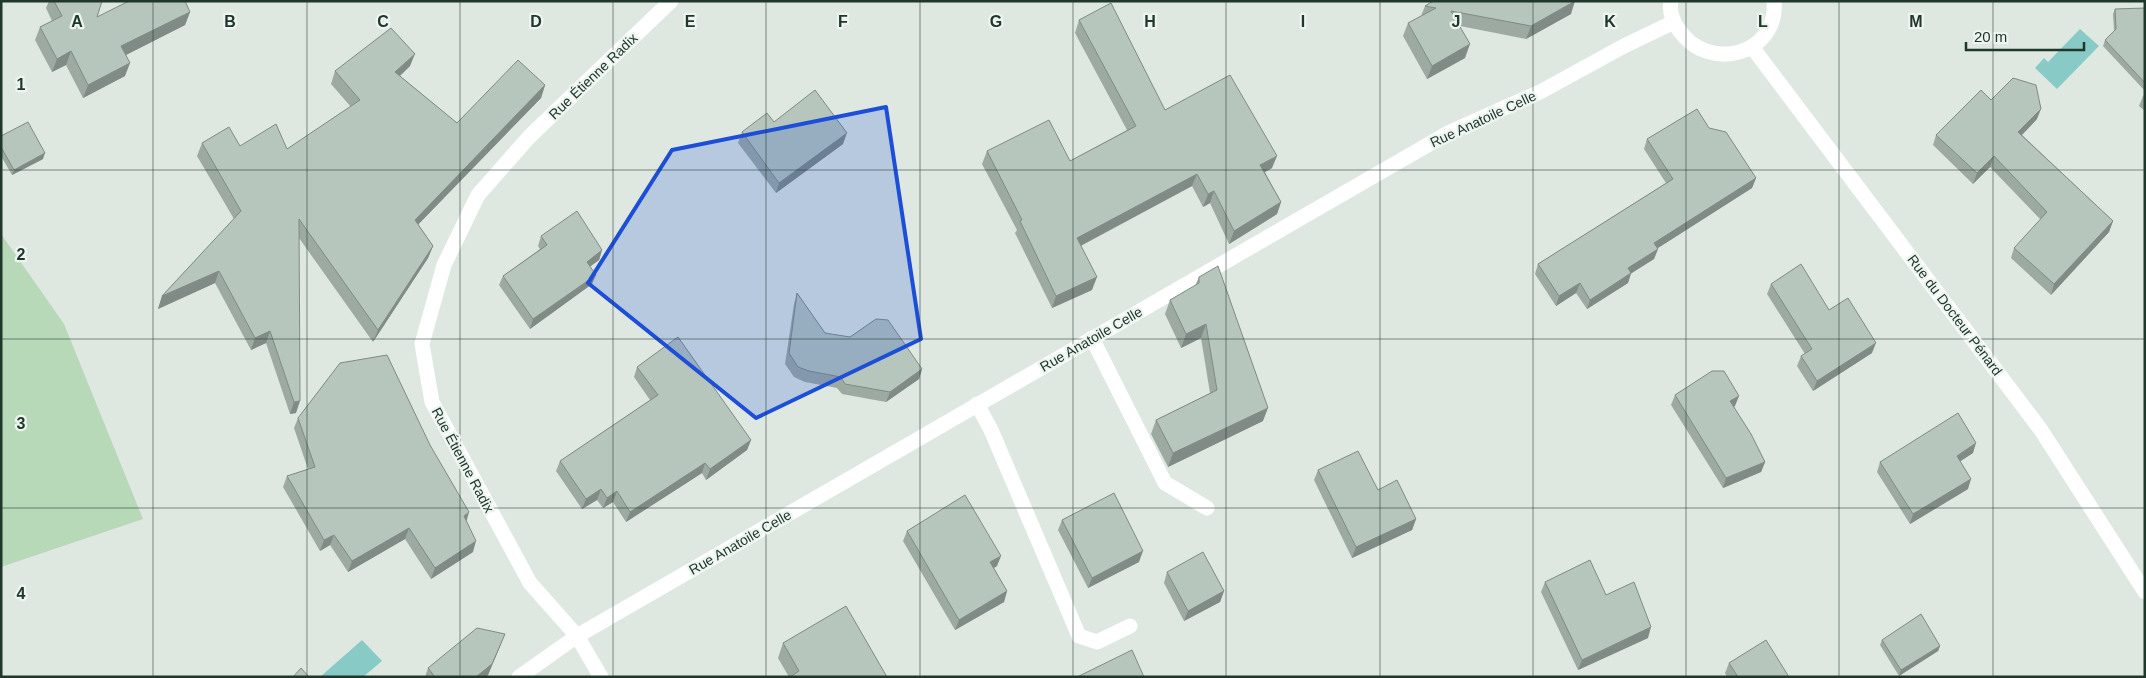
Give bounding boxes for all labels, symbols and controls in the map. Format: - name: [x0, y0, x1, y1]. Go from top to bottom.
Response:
- text: A: [71, 13, 83, 30]
- text: B: [224, 13, 236, 30]
- text: C: [377, 13, 389, 30]
- text: D: [530, 13, 542, 30]
- text: E: [685, 13, 696, 30]
- text: F: [838, 13, 848, 30]
- text: G: [990, 13, 1002, 30]
- text: H: [1144, 13, 1156, 30]
- text: I: [1301, 13, 1305, 30]
- text: J: [1452, 13, 1460, 30]
- text: K: [1604, 13, 1616, 30]
- text: L: [1758, 13, 1768, 30]
- text: M: [1909, 13, 1923, 30]
- scale bar: [1966, 20, 2084, 52]
- text: 20 m: [1974, 28, 2007, 45]
- street label: Rue Étienne Radix: [545, 30, 641, 122]
- text: 1: [17, 76, 26, 93]
- street label: Rue Anatoile Celle: [1427, 87, 1539, 151]
- text: 2: [17, 246, 26, 263]
- street label: Rue du Docteur Pénard: [1904, 251, 2006, 379]
- street label: Rue Anatoile Celle: [1037, 303, 1145, 375]
- street label: Rue Étienne Radix: [429, 405, 497, 515]
- text: 3: [17, 415, 26, 432]
- street label: Rue Anatoile Celle: [686, 506, 794, 578]
- text: 4: [17, 585, 26, 602]

